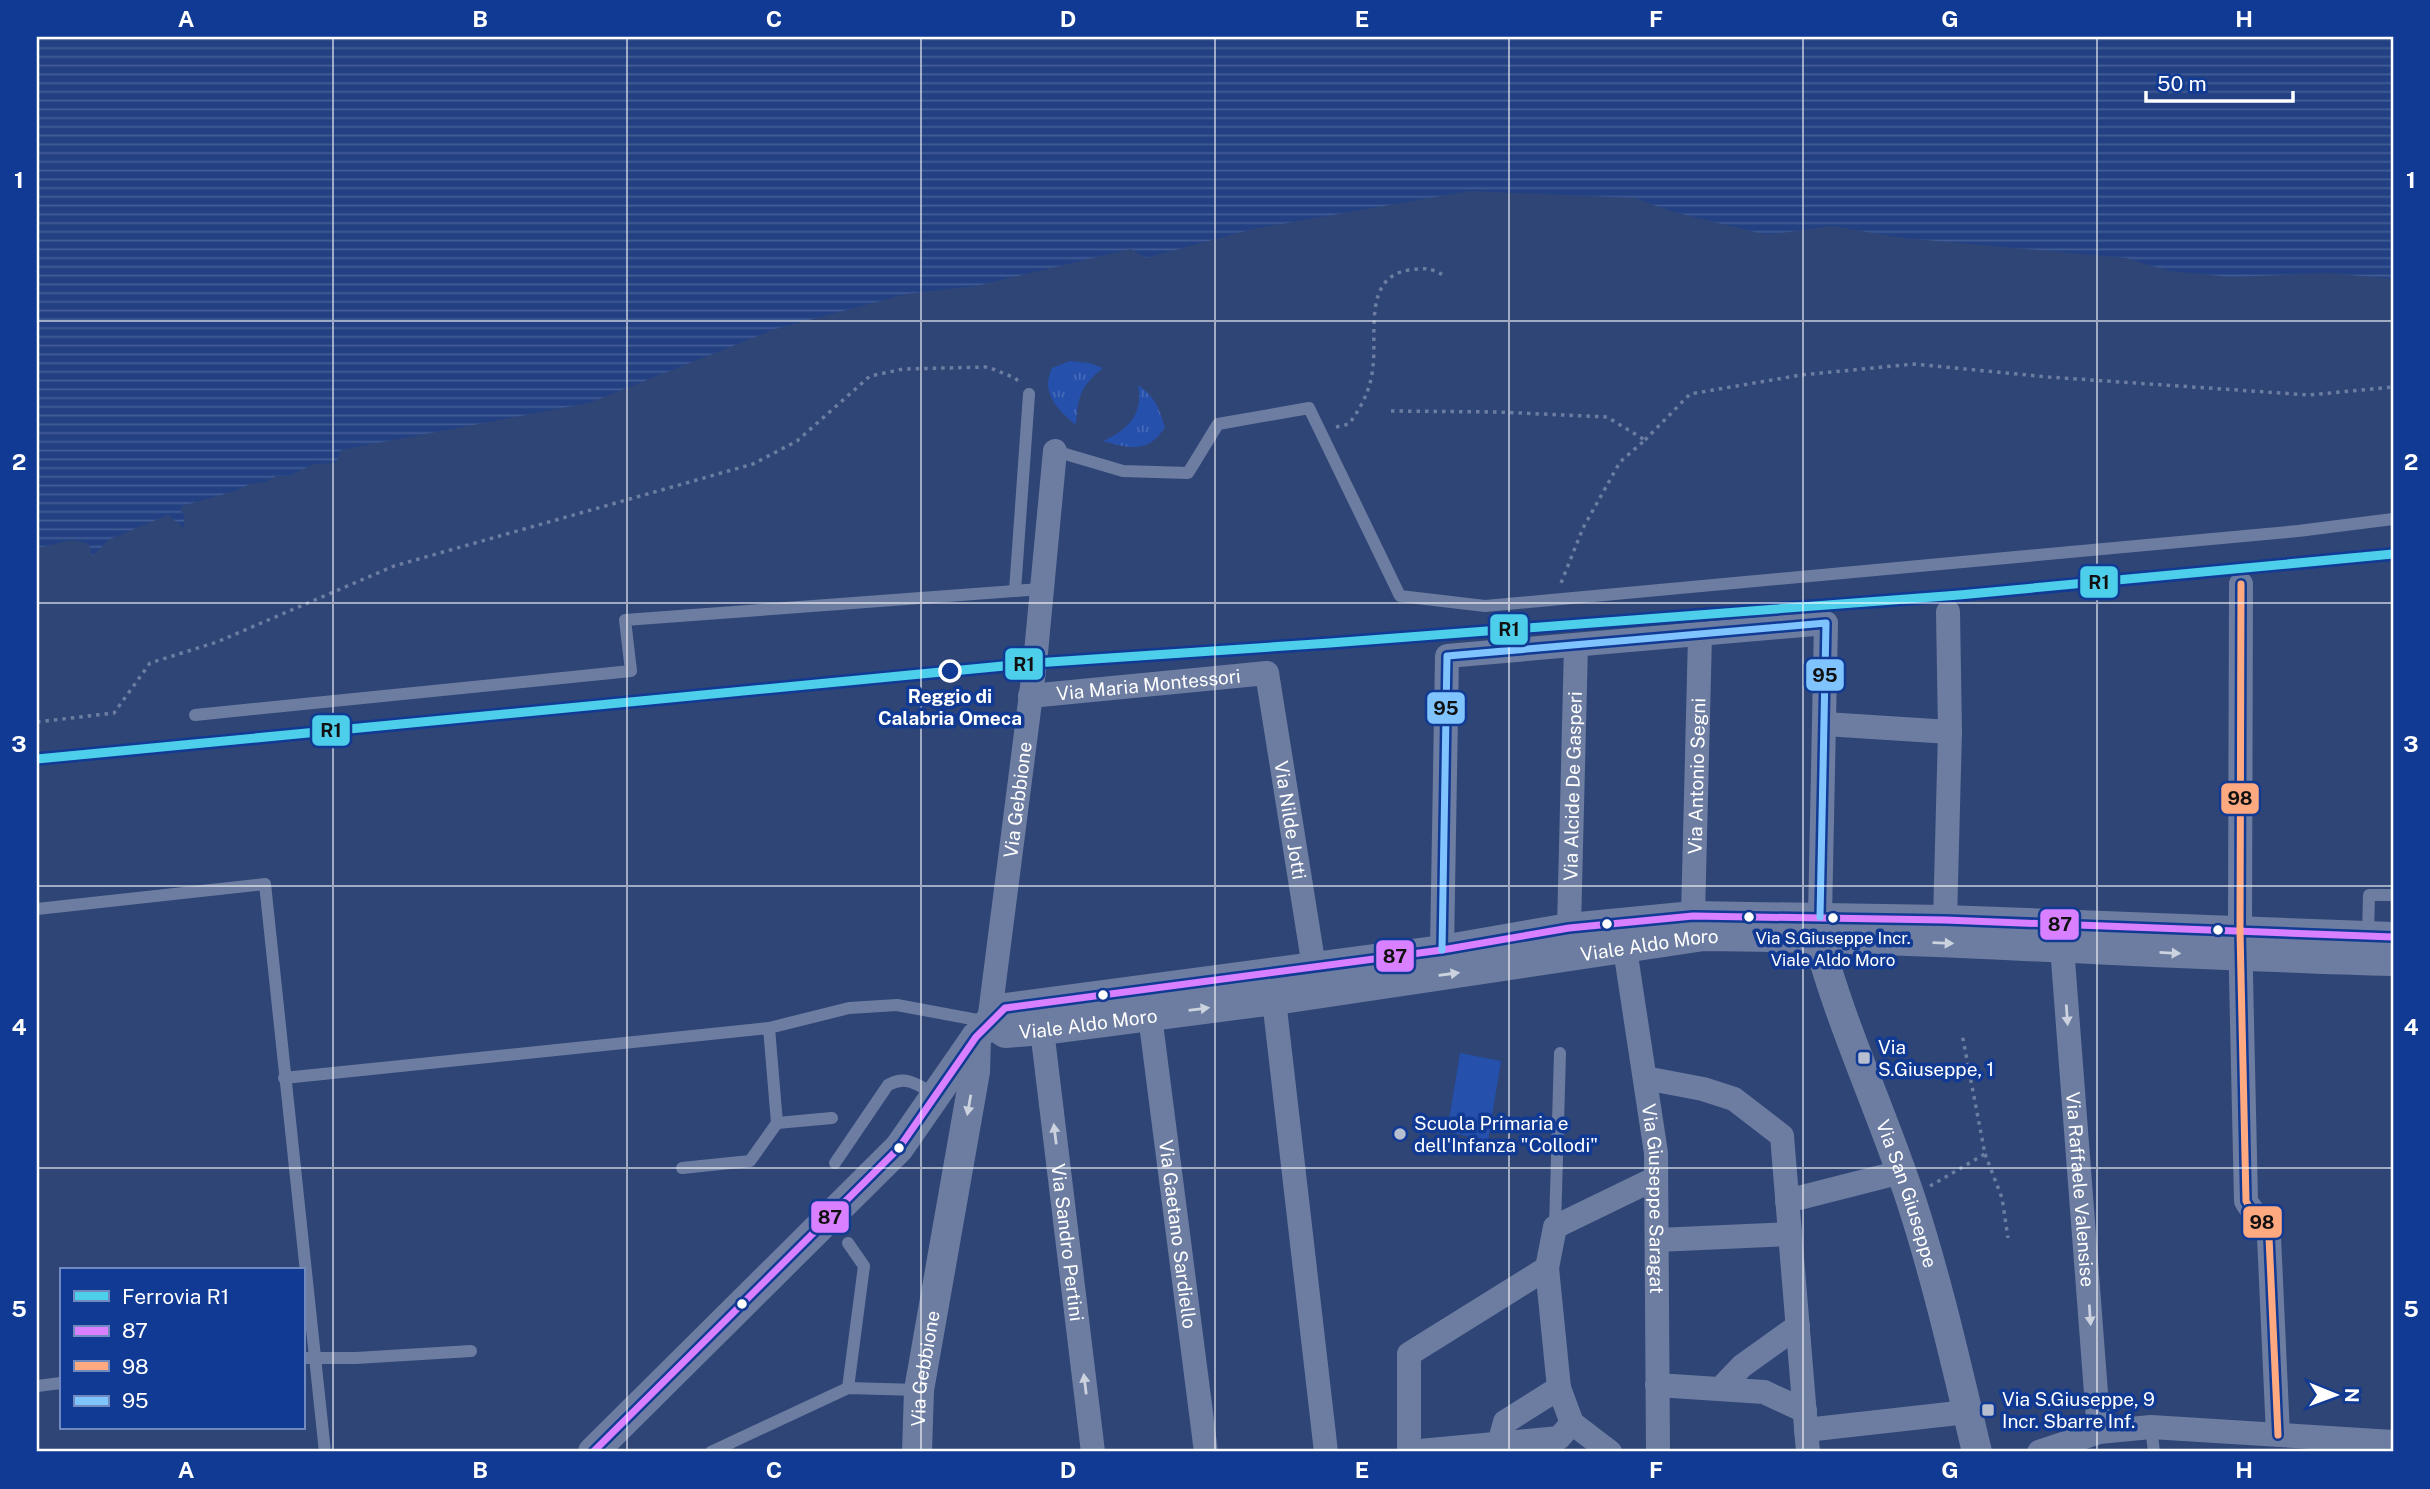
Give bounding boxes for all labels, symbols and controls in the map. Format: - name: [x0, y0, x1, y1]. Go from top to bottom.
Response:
- text: A: [178, 5, 195, 32]
- text: B: [472, 5, 488, 32]
- text: C: [766, 5, 782, 32]
- text: D: [1060, 5, 1076, 32]
- text: E: [1355, 5, 1369, 32]
- text: F: [1649, 5, 1663, 32]
- text: G: [1941, 5, 1959, 32]
- text: H: [2235, 5, 2253, 32]
- scale bar: [2146, 60, 2294, 104]
- text: 50 m: [2157, 71, 2207, 96]
- text: 1: [14, 166, 24, 193]
- text: 1: [2406, 166, 2416, 193]
- text: 2: [12, 448, 26, 475]
- text: 2: [2404, 448, 2418, 475]
- line badge: R1: [2079, 565, 2119, 599]
- text: R1: [2088, 571, 2110, 593]
- line badge: R1: [1489, 613, 1529, 646]
- text: R1: [1498, 618, 1520, 640]
- line badge: R1: [1004, 647, 1044, 681]
- text: R1: [1013, 653, 1035, 675]
- line badge: 95: [1805, 658, 1845, 692]
- marker: Reggio di Calabria Omeca: [939, 660, 961, 682]
- text: 95: [1812, 664, 1838, 686]
- street label: Via Maria Montessori: [1055, 665, 1242, 704]
- place label: Reggio di Calabria Omeca: [878, 685, 1022, 729]
- line badge: 95: [1426, 691, 1466, 725]
- street label: Via Alcide De Gasperi: [1559, 691, 1586, 881]
- text: 95: [1433, 697, 1459, 719]
- street label: Via Antonio Segni: [1684, 698, 1709, 855]
- line badge: R1: [311, 714, 351, 747]
- text: R1: [320, 719, 342, 741]
- text: 3: [11, 730, 27, 757]
- text: 3: [2403, 730, 2419, 757]
- street label: Via Gebbione: [999, 740, 1036, 859]
- street label: Via Nilde Jotti: [1270, 759, 1311, 881]
- line badge: 98: [2220, 782, 2260, 815]
- text: 98: [2227, 787, 2253, 809]
- line badge: 87: [2039, 908, 2080, 941]
- unlabelled marker: [1742, 910, 1756, 924]
- marker: Via S.Giuseppe Incr. Viale Aldo Moro: [1826, 911, 1840, 925]
- text: 87: [2048, 913, 2072, 935]
- unlabelled marker: [1600, 917, 1614, 931]
- unlabelled marker: [2211, 923, 2225, 937]
- street label: Viale Aldo Moro: [1579, 925, 1719, 965]
- place label: Via S.Giuseppe Incr. Viale Aldo Moro: [1755, 928, 1911, 970]
- one-way arrow: [1932, 938, 1954, 949]
- line badge: 87: [1375, 939, 1415, 973]
- text: 87: [1383, 945, 1407, 967]
- one-way arrow: [2160, 948, 2182, 959]
- one-way arrow: [1438, 969, 1460, 980]
- unlabelled marker: [1096, 988, 1110, 1002]
- street label: Viale Aldo Moro: [1018, 1004, 1159, 1043]
- one-way arrow: [1189, 1004, 1211, 1015]
- one-way arrow: [2062, 1004, 2073, 1026]
- text: 4: [11, 1013, 27, 1040]
- text: 4: [2403, 1013, 2419, 1040]
- place label: Via S.Giuseppe, 1: [1878, 1036, 1994, 1080]
- marker: Via S.Giuseppe, 1: [1856, 1050, 1872, 1066]
- street label: Via Raffaele Valensise: [2062, 1091, 2099, 1288]
- one-way arrow: [963, 1094, 974, 1116]
- street label: Via Giuseppe Saragat: [1638, 1102, 1668, 1294]
- place label: Scuola Primaria e dell'Infanza "Collodi": [1414, 1112, 1598, 1156]
- street label: Via San Giuseppe: [1872, 1117, 1942, 1270]
- one-way arrow: [1049, 1123, 1060, 1145]
- marker: Scuola Primaria e dell'Infanza "Collodi": [1392, 1126, 1408, 1142]
- street label: Via Gaetano Sardiello: [1155, 1138, 1201, 1330]
- unlabelled marker: [892, 1141, 906, 1155]
- street label: Via Sandro Pertini: [1047, 1162, 1088, 1322]
- line badge: 87: [810, 1200, 850, 1234]
- line badge: 98: [2242, 1205, 2283, 1239]
- text: 87: [818, 1206, 842, 1228]
- text: 98: [2249, 1211, 2275, 1233]
- legend: [60, 1268, 304, 1430]
- text: Ferrovia R1: [122, 1284, 229, 1309]
- text: 5: [11, 1295, 27, 1322]
- text: 5: [2403, 1295, 2419, 1322]
- unlabelled marker: [735, 1297, 749, 1311]
- one-way arrow: [2085, 1305, 2096, 1327]
- street label: Via Gebbione: [907, 1309, 944, 1427]
- text: 87: [122, 1318, 148, 1343]
- text: 98: [122, 1354, 149, 1379]
- north arrow: [2300, 1360, 2370, 1430]
- one-way arrow: [1079, 1373, 1090, 1395]
- text: 95: [122, 1388, 149, 1413]
- place label: Via S.Giuseppe, 9 Incr. Sbarre Inf.: [2002, 1388, 2155, 1432]
- text: N: [2341, 1388, 2363, 1403]
- marker: Via S.Giuseppe, 9 Incr. Sbarre Inf.: [1980, 1402, 1996, 1418]
- text: A: [178, 1456, 195, 1483]
- text: B: [472, 1456, 488, 1483]
- text: C: [766, 1456, 782, 1483]
- text: D: [1060, 1456, 1076, 1483]
- text: E: [1355, 1456, 1369, 1483]
- text: F: [1649, 1456, 1663, 1483]
- text: G: [1941, 1456, 1959, 1483]
- text: H: [2235, 1456, 2253, 1483]

